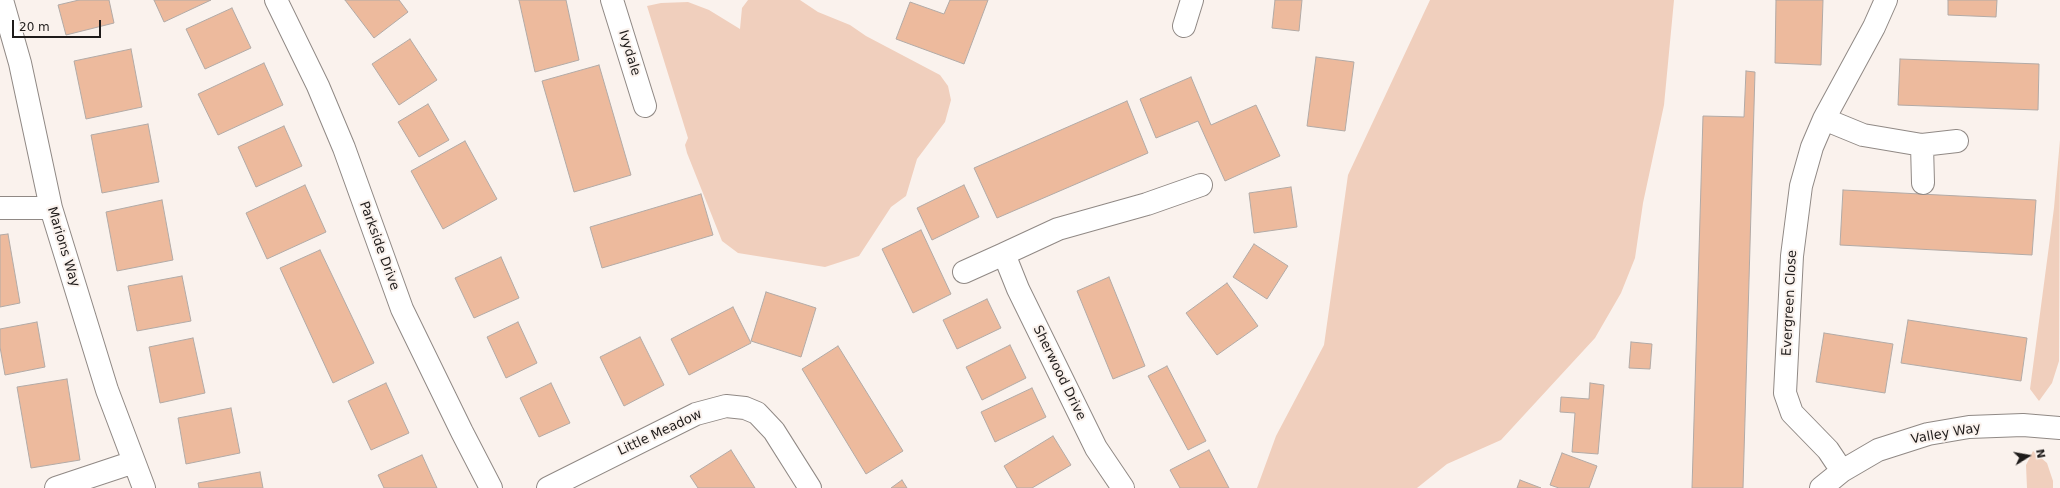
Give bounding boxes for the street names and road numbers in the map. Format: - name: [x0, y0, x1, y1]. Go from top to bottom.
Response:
- street label: Ivydale: [615, 28, 643, 78]
- street label: Parkside Drive: [356, 199, 402, 293]
- street label: Marions Way: [43, 205, 83, 289]
- street label: Evergreen Close: [1779, 250, 1801, 356]
- street label: Sherwood Drive: [1029, 323, 1089, 423]
- street label: Little Meadow: [616, 407, 704, 459]
- street label: Valley Way: [1910, 420, 1982, 448]

